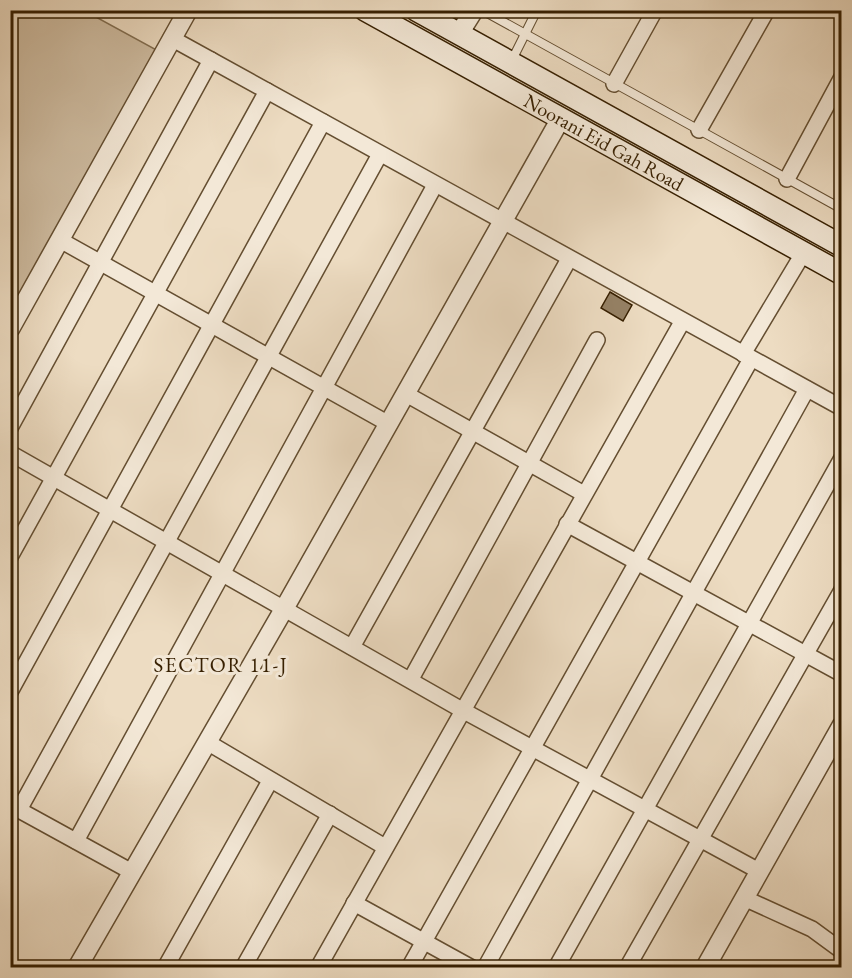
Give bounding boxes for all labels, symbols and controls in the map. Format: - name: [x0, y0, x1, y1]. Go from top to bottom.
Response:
- street label: Noorani Eid Gah Road: [519, 88, 689, 197]
- district label: SECTOR 11-J: [154, 651, 288, 678]

